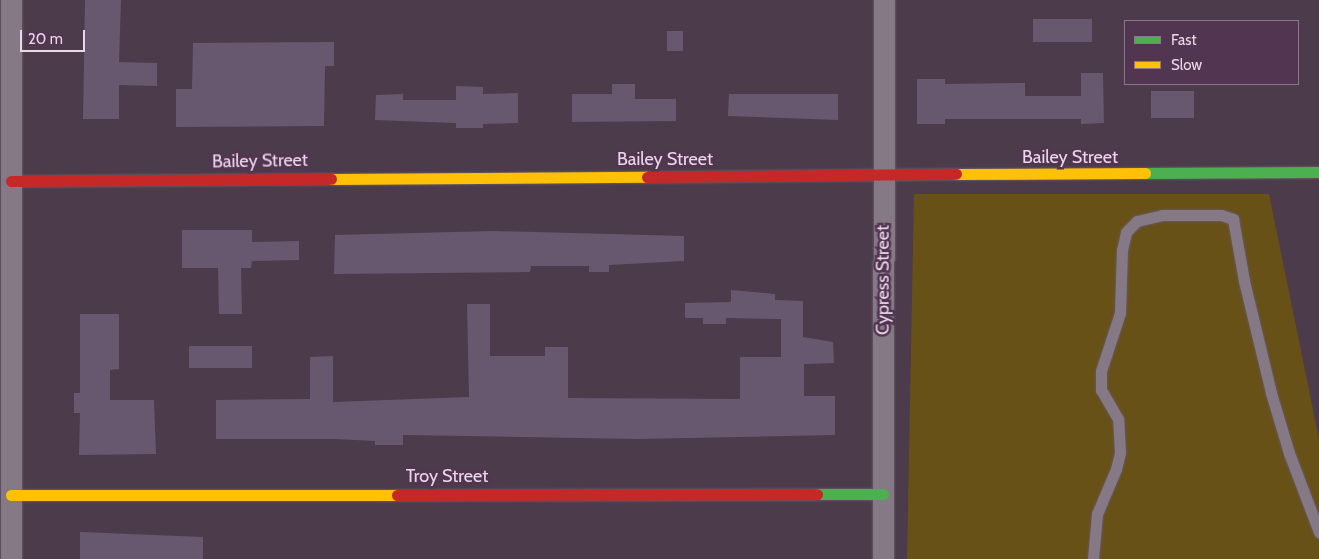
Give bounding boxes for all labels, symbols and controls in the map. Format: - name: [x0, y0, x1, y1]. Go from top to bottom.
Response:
- scale bar: [22, 20, 88, 52]
- legend: [1124, 20, 1299, 85]
- text: 20 m: [28, 30, 63, 48]
- text: Fast: [1171, 31, 1196, 49]
- text: Slow: [1171, 56, 1202, 74]
- street label: Bailey Street: [1022, 146, 1118, 168]
- street label: Bailey Street: [617, 148, 713, 170]
- street label: Bailey Street: [212, 149, 308, 173]
- street label: Cypress Street: [872, 225, 894, 335]
- street label: Troy Street: [406, 465, 488, 487]

